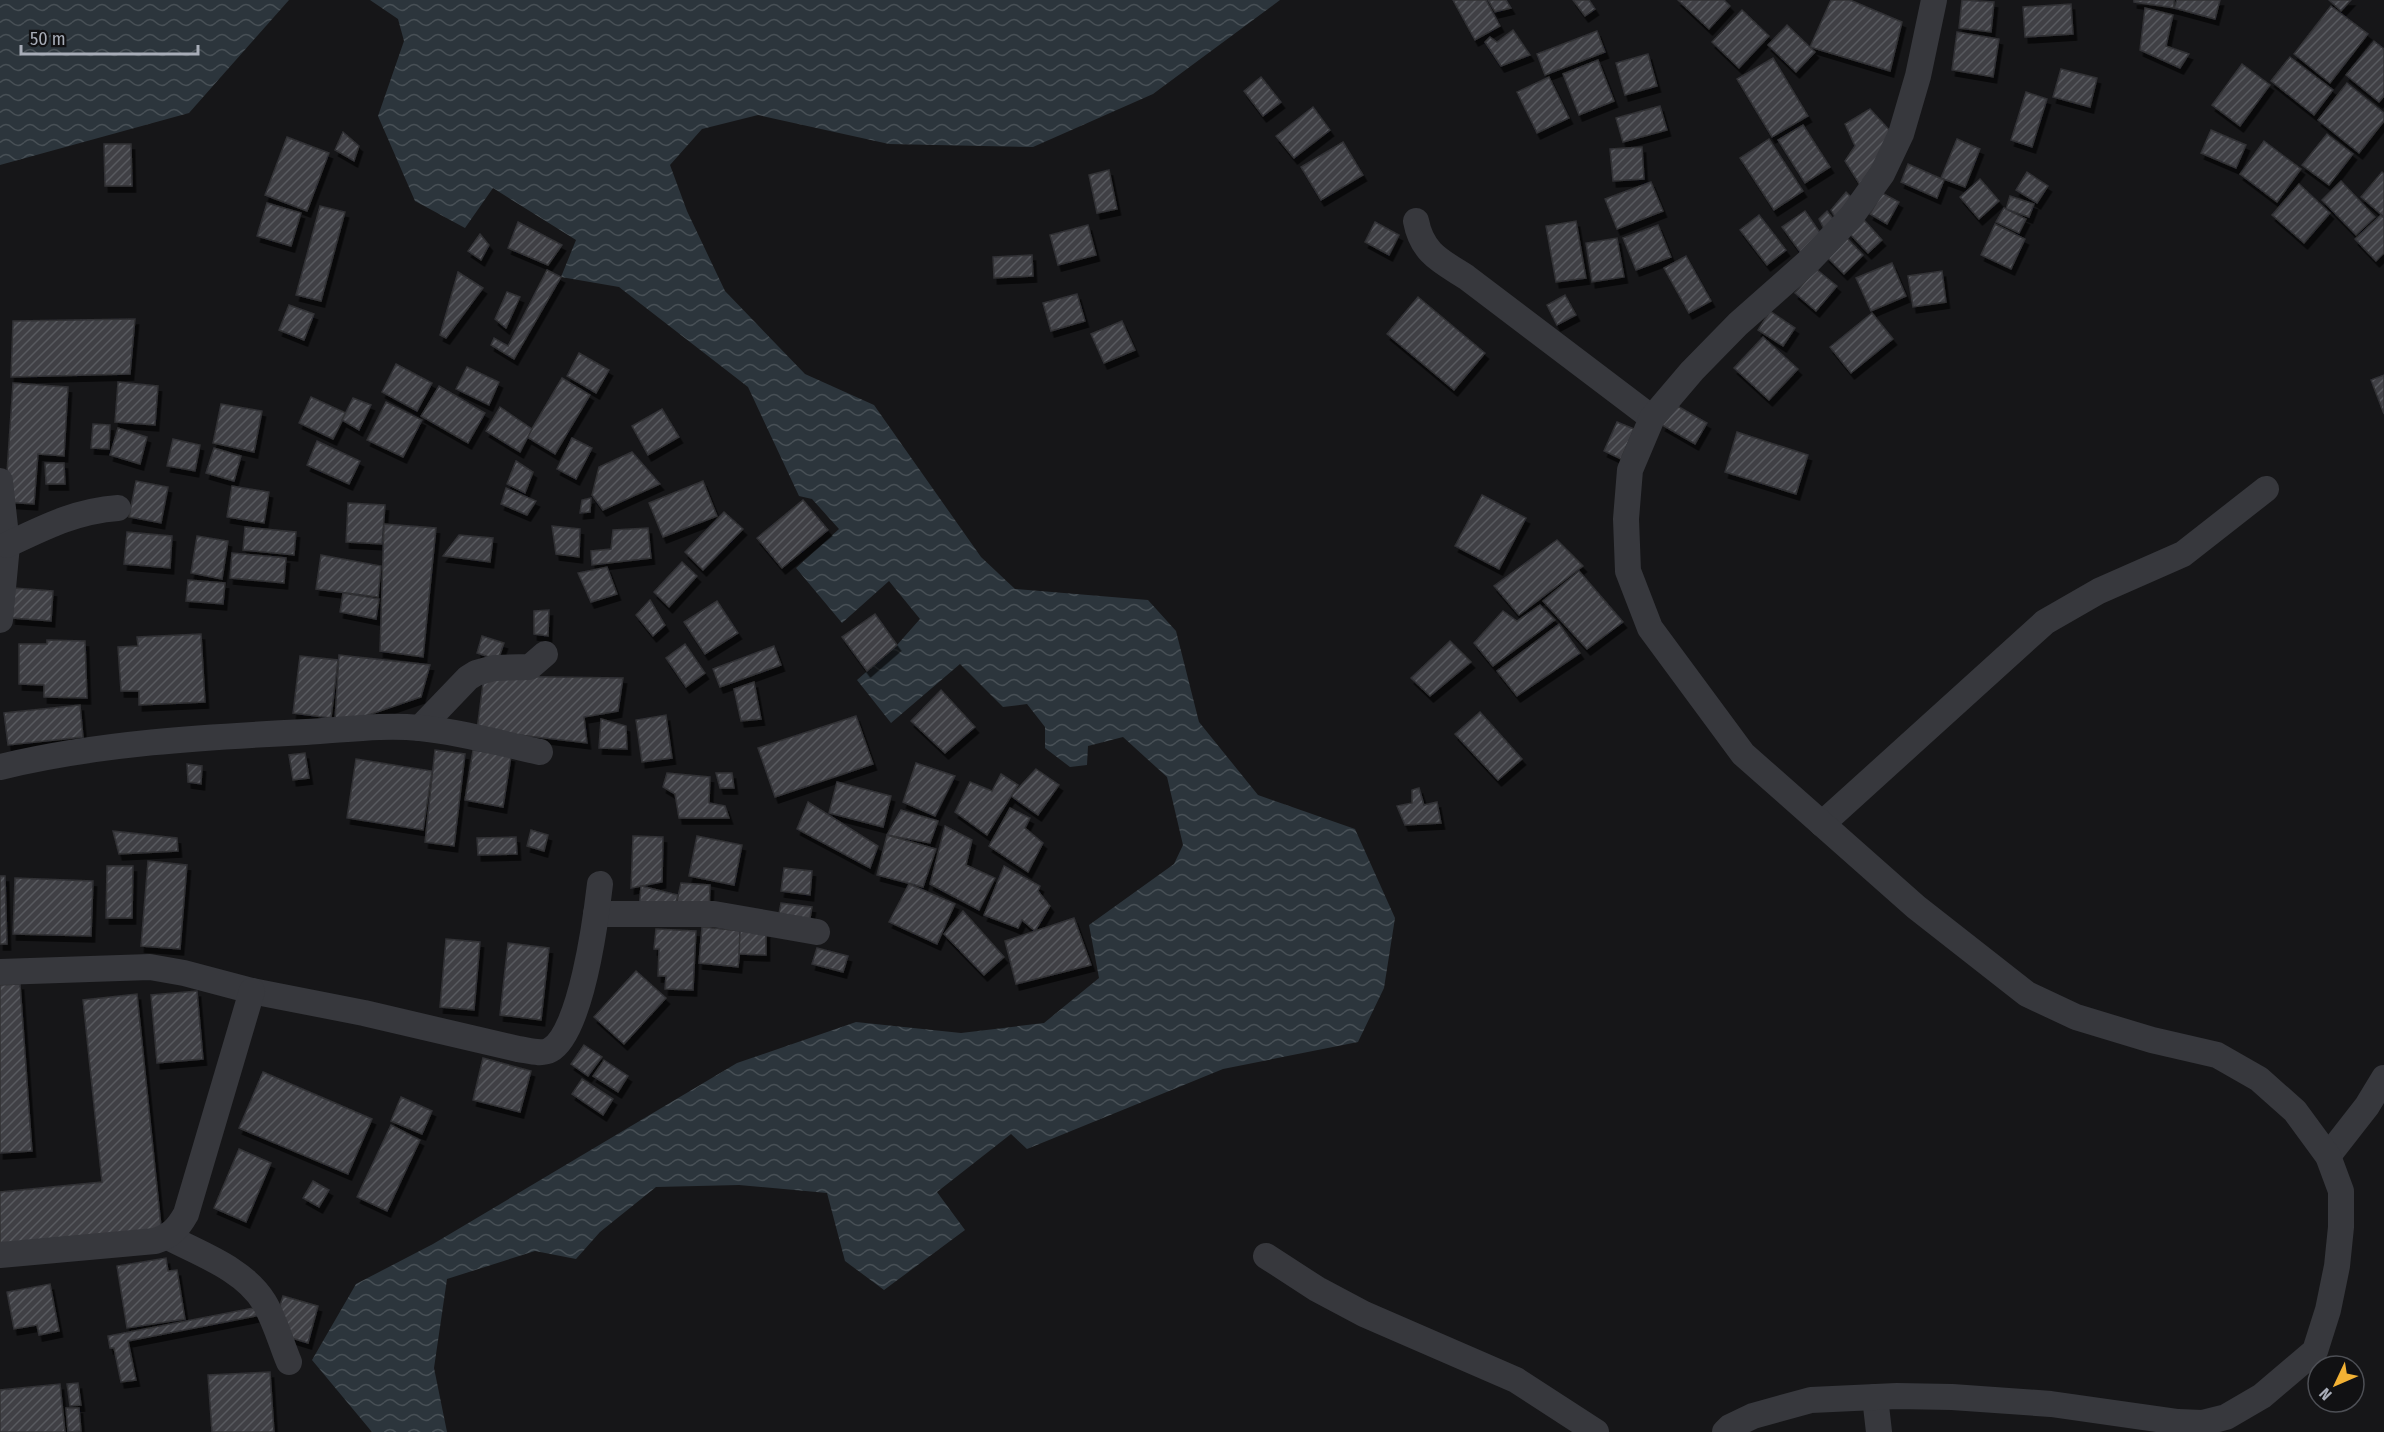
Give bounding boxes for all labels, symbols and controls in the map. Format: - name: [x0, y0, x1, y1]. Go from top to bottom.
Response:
- scale bar: [21, 18, 198, 56]
- text: 50 m: [30, 28, 66, 50]
- north arrow: [2306, 1354, 2366, 1414]
- text: N: [2315, 1384, 2336, 1404]

